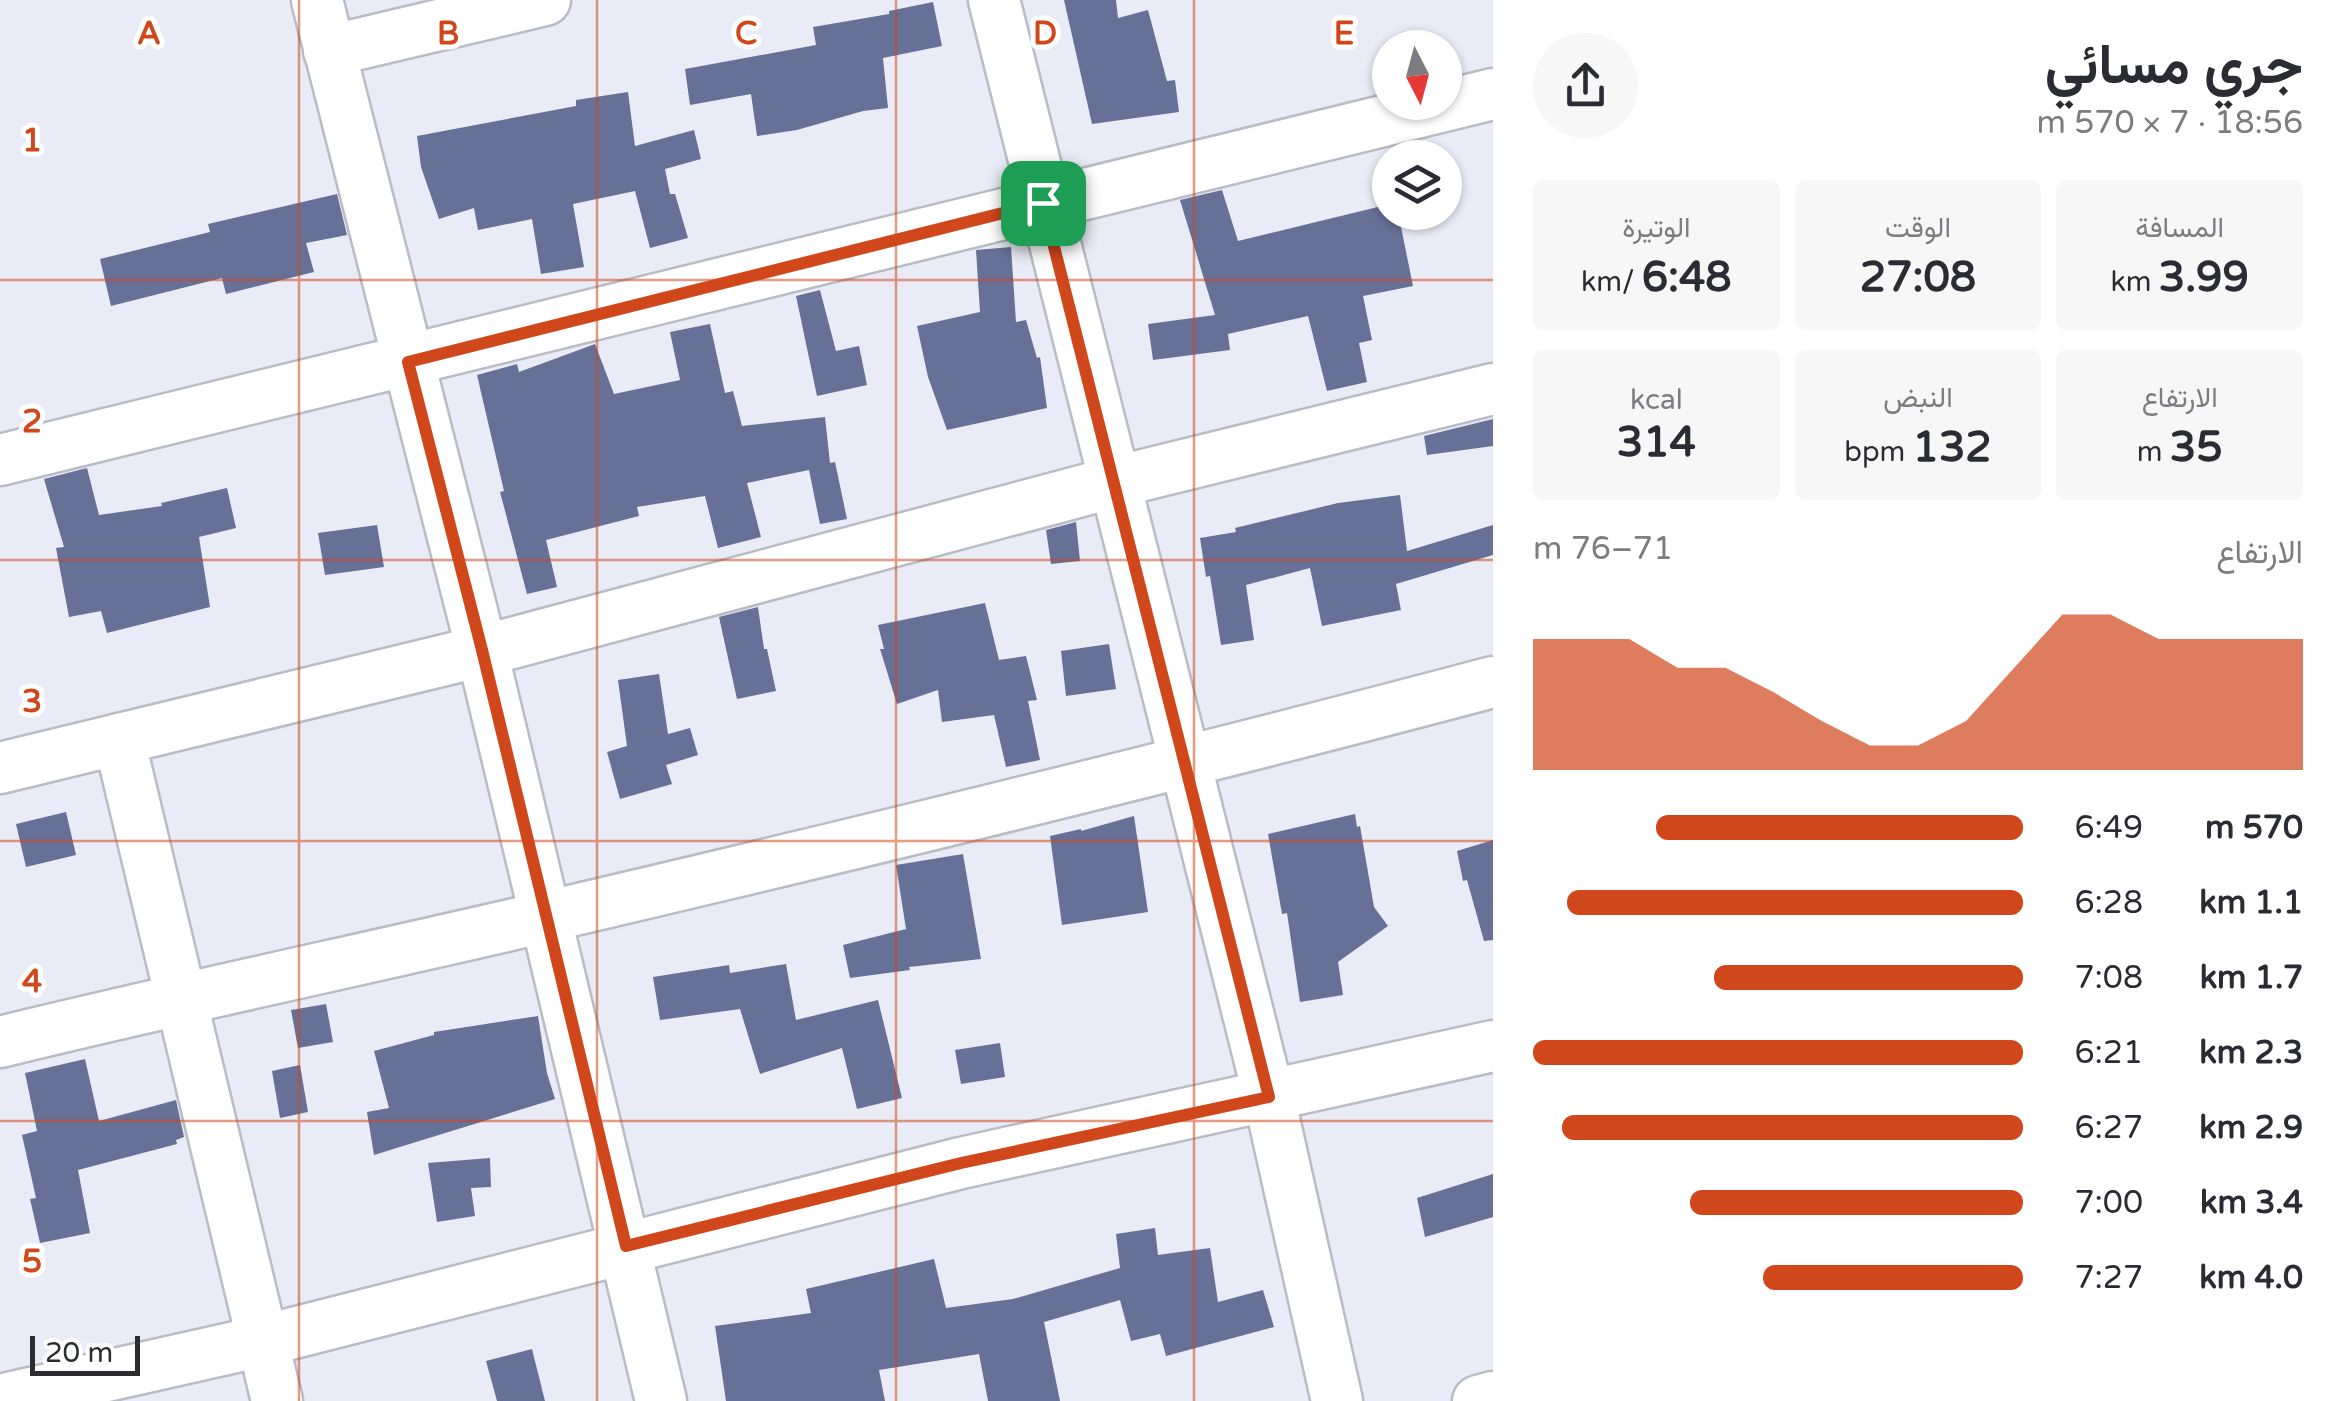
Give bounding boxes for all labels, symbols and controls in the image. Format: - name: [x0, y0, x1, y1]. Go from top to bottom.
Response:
- text: A: [137, 15, 161, 53]
- text: B: [437, 15, 459, 53]
- text: C: [735, 15, 757, 53]
- text: D: [1033, 15, 1057, 53]
- text: E: [1334, 15, 1354, 53]
- north arrow: [1372, 30, 1462, 120]
- map controls: [1372, 30, 1462, 230]
- button: share: [1533, 33, 1638, 138]
- text: جري مسائي: [2045, 33, 2303, 99]
- text: 18:56 · 7 × 570 m: [2037, 104, 2303, 142]
- text: 1: [22, 122, 42, 160]
- button: layers: [1372, 140, 1462, 230]
- pin: [1001, 161, 1086, 246]
- icon: arrive: [1016, 176, 1071, 231]
- text: الوتيرة: [1622, 211, 1691, 245]
- text: الوقت: [1885, 211, 1951, 245]
- text: المسافة: [2135, 211, 2224, 245]
- text: 6:48: [1642, 252, 1732, 303]
- text: 27:08: [1860, 252, 1976, 303]
- text: 3.99: [2159, 252, 2249, 303]
- text: /km: [1581, 265, 1642, 299]
- text: km: [2111, 265, 2159, 299]
- text: النبض: [1883, 381, 1953, 415]
- text: الارتفاع: [2142, 381, 2218, 415]
- text: kcal: [1630, 383, 1683, 417]
- text: 2: [22, 403, 42, 441]
- text: 314: [1617, 417, 1696, 468]
- text: 132: [1913, 422, 1992, 473]
- text: 35: [2170, 422, 2223, 473]
- text: bpm: [1844, 435, 1913, 469]
- text: m: [2137, 435, 2170, 469]
- text: 71–76 m: [1533, 530, 1673, 568]
- text: الارتفاع: [2216, 534, 2303, 572]
- text: 3: [22, 683, 42, 721]
- text: 6:49: [2074, 809, 2143, 847]
- text: 570 m: [2205, 809, 2303, 847]
- text: 6:28: [2074, 884, 2143, 922]
- text: 1.1 km: [2199, 884, 2303, 922]
- text: 7:08: [2074, 959, 2143, 997]
- text: 1.7 km: [2200, 959, 2303, 997]
- text: 4: [22, 963, 42, 1001]
- text: 6:21: [2074, 1034, 2143, 1072]
- text: 2.3 km: [2199, 1034, 2303, 1072]
- text: 6:27: [2074, 1109, 2143, 1147]
- text: 2.9 km: [2199, 1109, 2303, 1147]
- text: 7:00: [2074, 1184, 2143, 1222]
- text: 3.4 km: [2200, 1184, 2303, 1222]
- text: 5: [22, 1243, 42, 1281]
- text: 7:27: [2074, 1259, 2143, 1297]
- text: 4.0 km: [2199, 1259, 2303, 1297]
- scale bar: [30, 1331, 140, 1376]
- text: 20 m: [45, 1336, 113, 1370]

